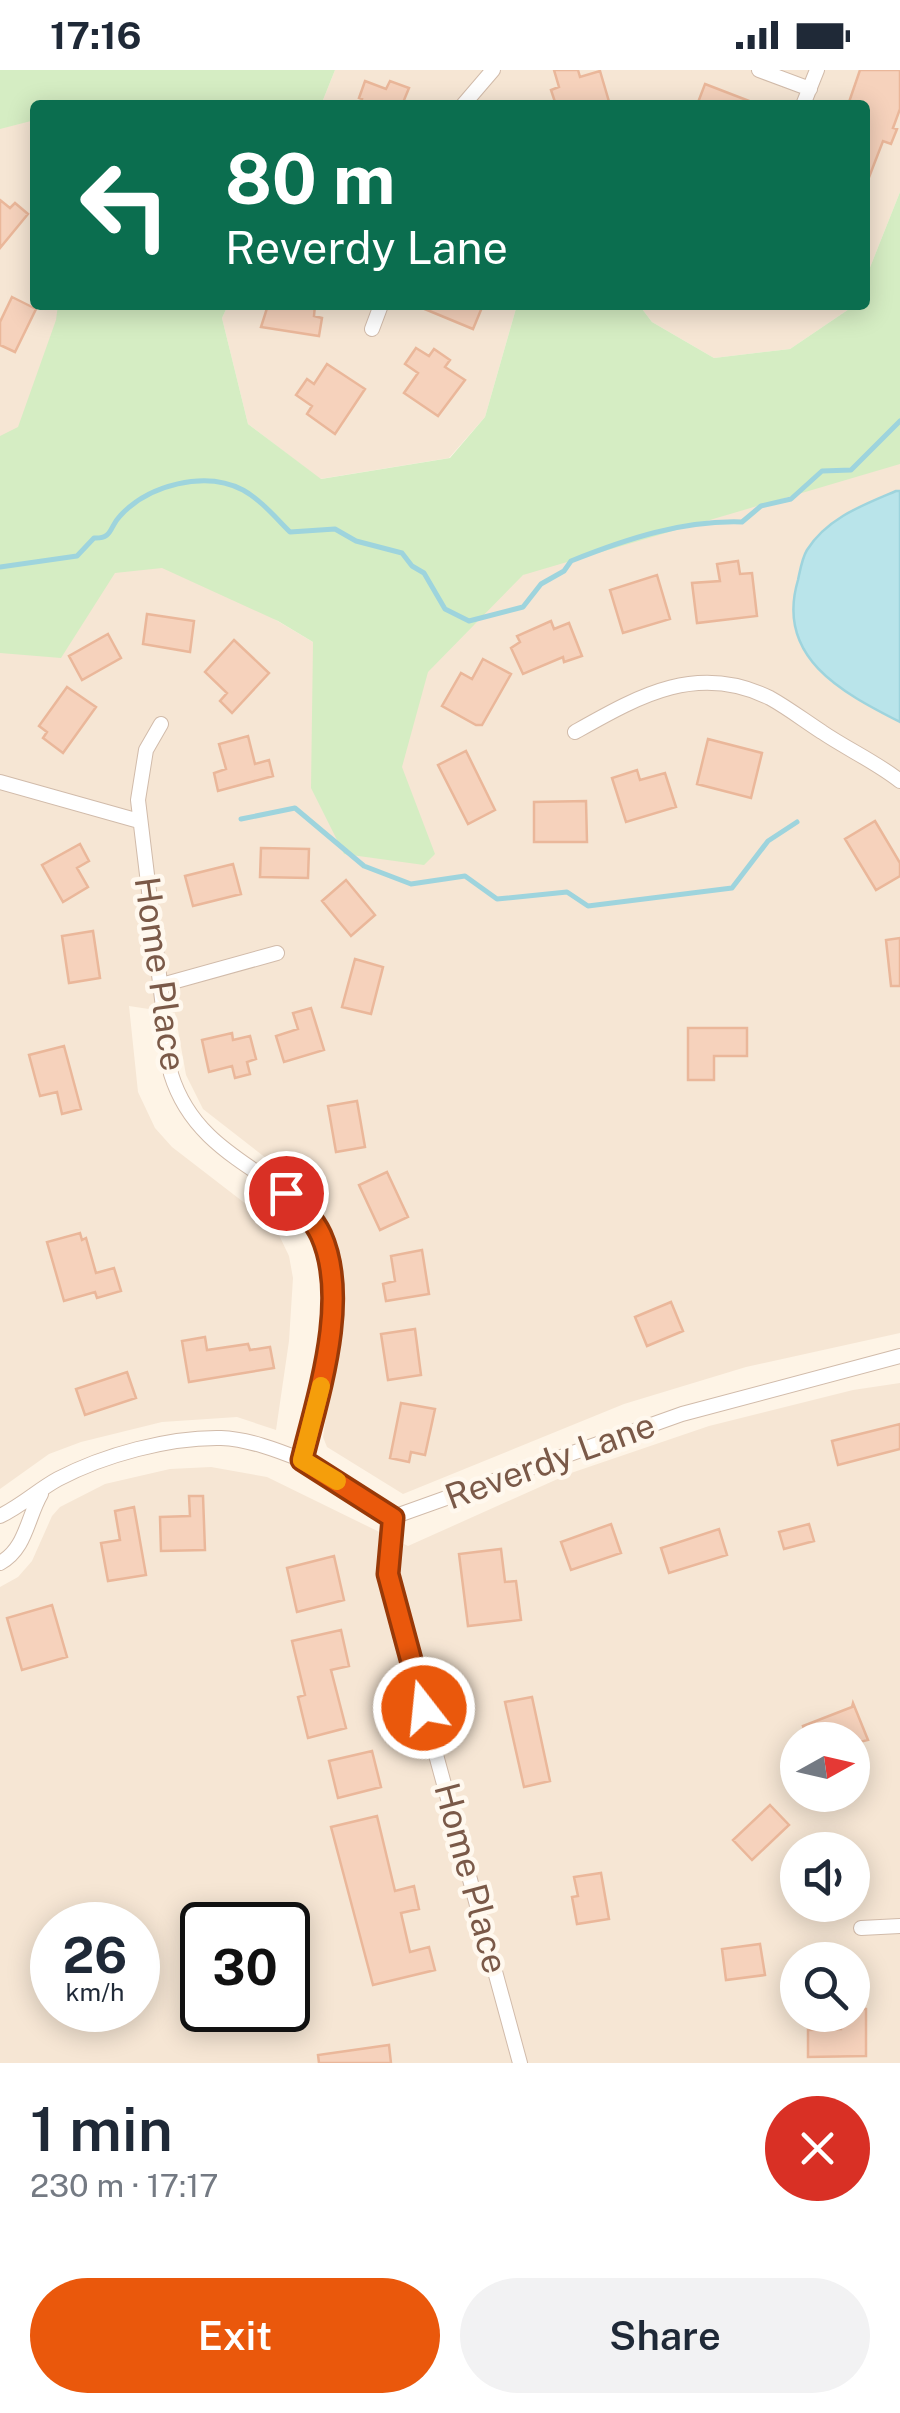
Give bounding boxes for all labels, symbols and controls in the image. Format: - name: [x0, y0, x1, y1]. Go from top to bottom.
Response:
- text: 17:16: [50, 13, 142, 58]
- text: 80 m: [225, 137, 395, 220]
- icon: left: [60, 140, 190, 270]
- text: Reverdy Lane: [225, 221, 508, 274]
- street label: Home Place: [127, 874, 194, 1074]
- pin: [244, 1151, 329, 1236]
- icon: arrive: [259, 1166, 314, 1221]
- street label: Reverdy Lane: [439, 1404, 660, 1517]
- position arrow: [372, 1656, 476, 1760]
- north arrow: [780, 1722, 870, 1812]
- map controls: [780, 1722, 870, 2032]
- street label: Home Place: [426, 1778, 517, 1978]
- button: sound: [780, 1832, 870, 1922]
- speed limit sign: 30: [180, 1902, 310, 2032]
- text: 26: [63, 1925, 127, 1984]
- button: search: [780, 1942, 870, 2032]
- text: km/h: [66, 1977, 124, 2007]
- text: 1 min: [30, 2094, 173, 2165]
- button: close: [765, 2096, 870, 2201]
- text: 230 m · 17:17: [30, 2167, 218, 2204]
- button: Exit: [30, 2278, 440, 2393]
- button: Share: [460, 2278, 870, 2393]

